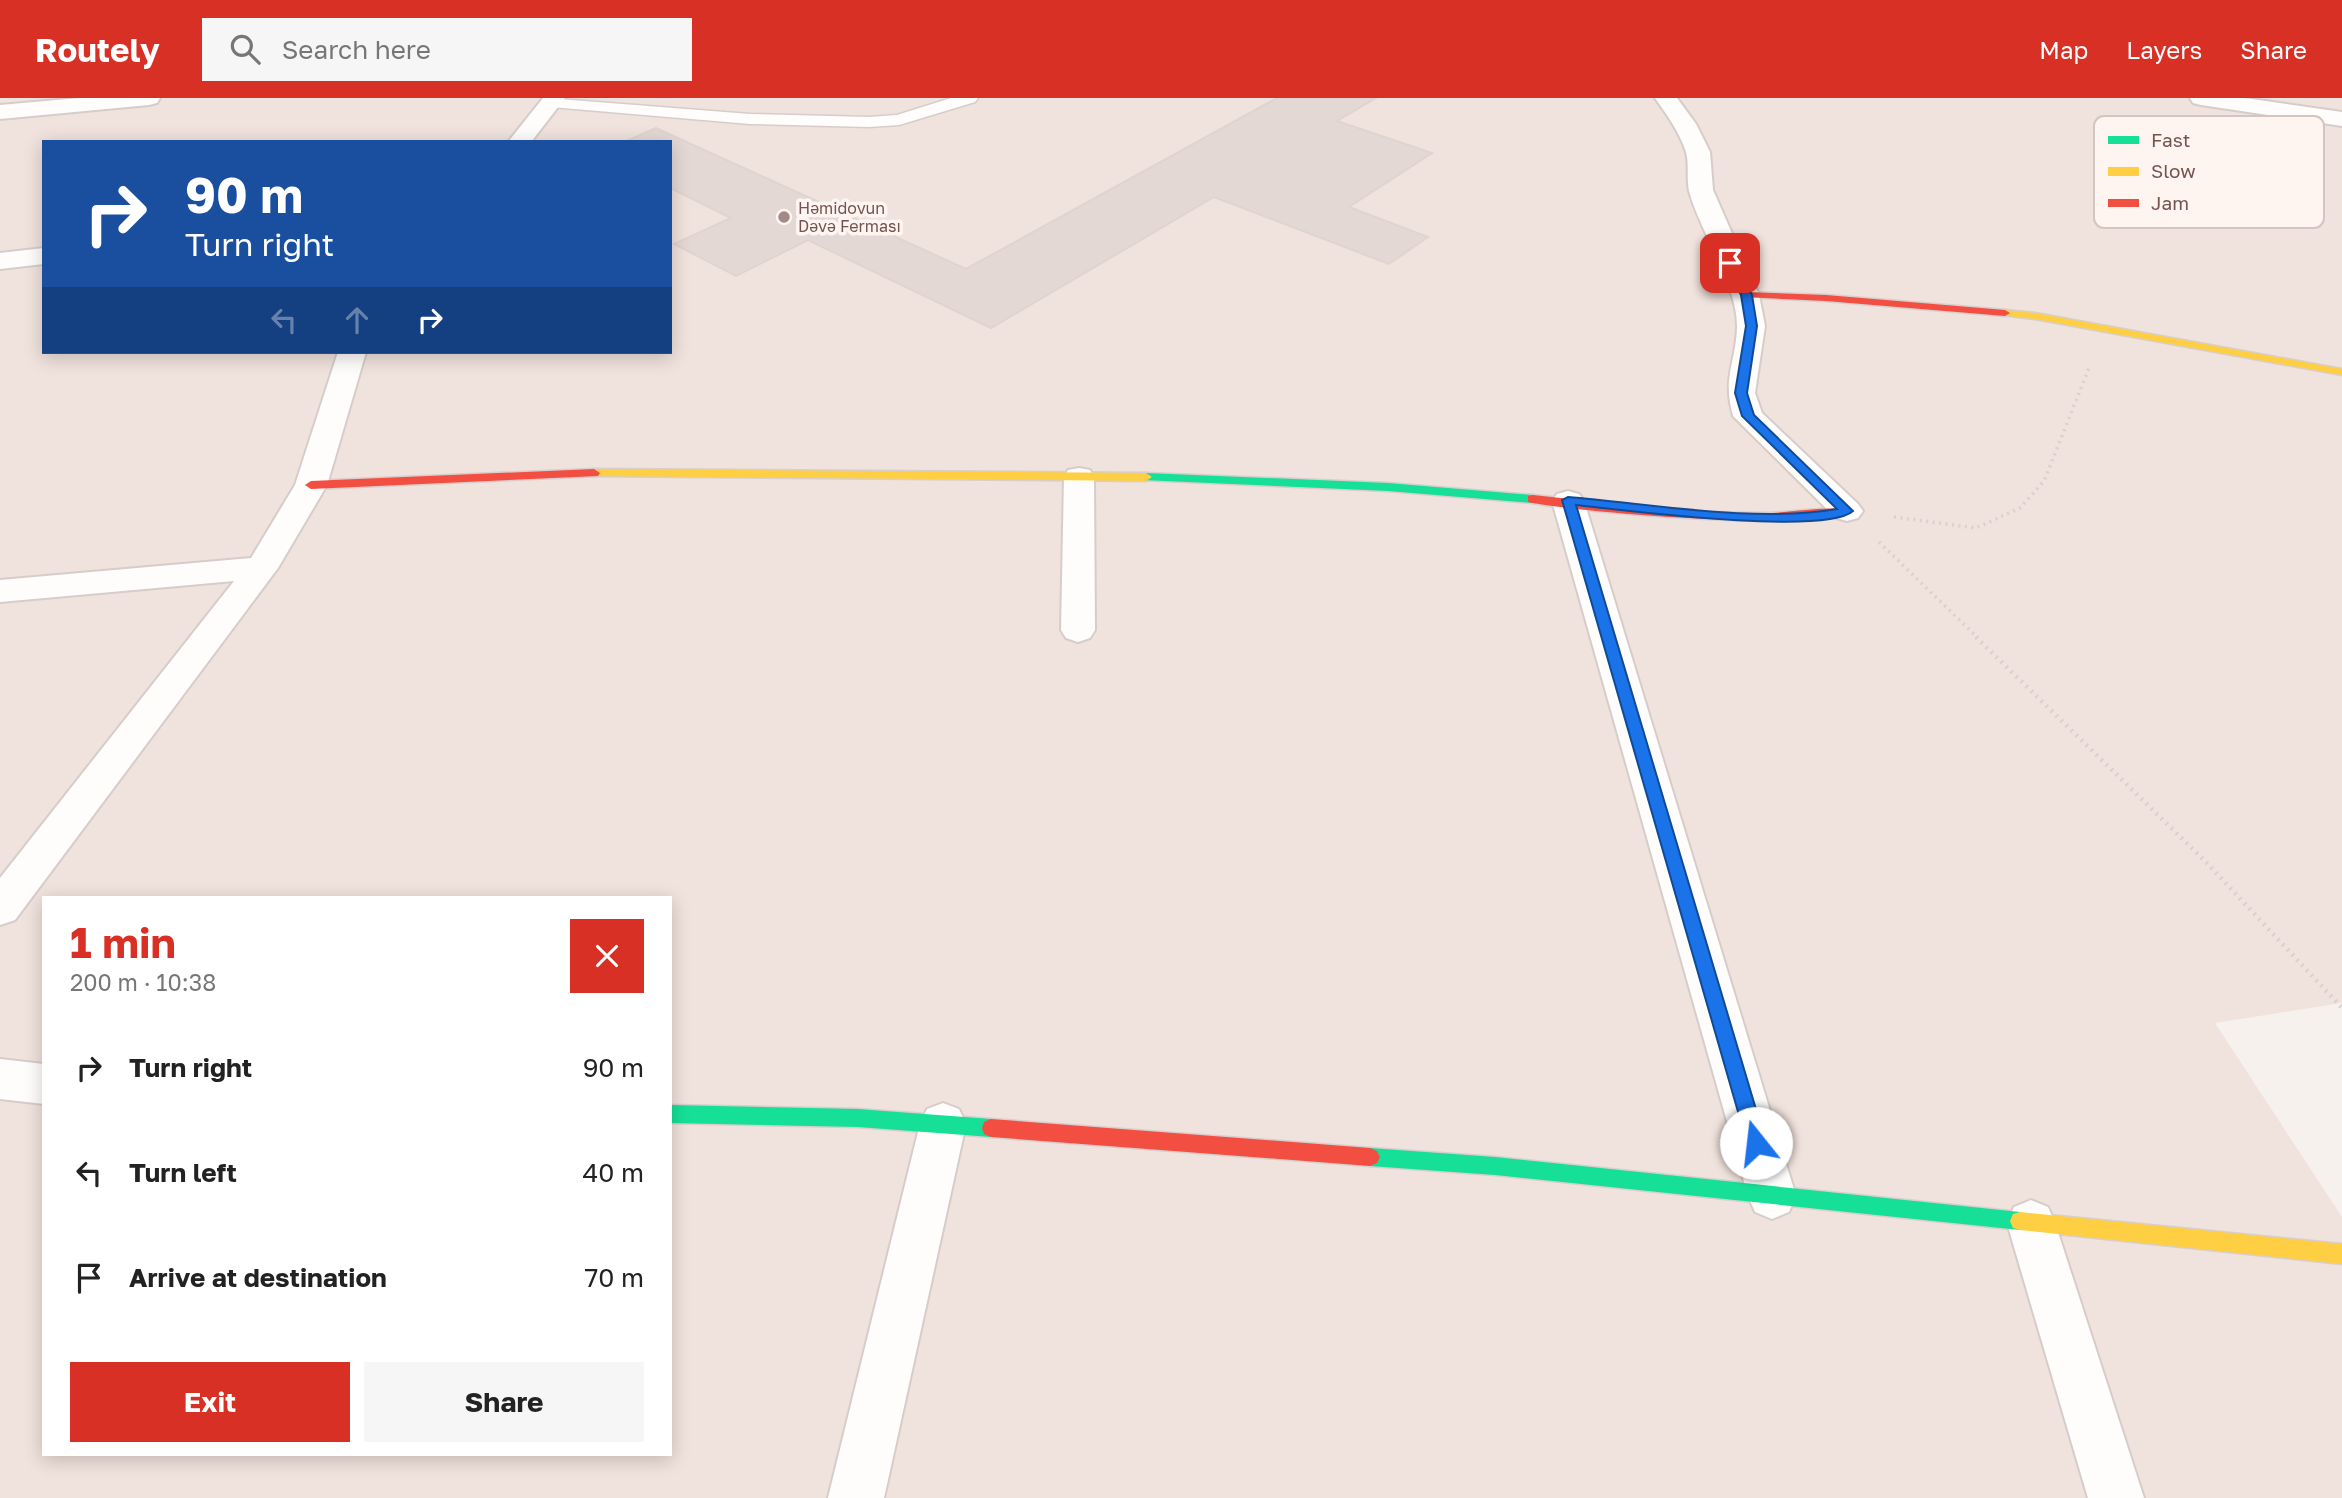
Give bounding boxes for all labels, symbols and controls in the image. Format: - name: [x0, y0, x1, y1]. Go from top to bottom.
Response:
- search box: [202, 18, 692, 81]
- text: Routely: [35, 30, 160, 69]
- icon: search: [226, 30, 264, 68]
- text: Search here: [282, 34, 431, 65]
- text: Map: [2039, 35, 2088, 64]
- text: Layers: [2126, 35, 2202, 64]
- text: Share: [2240, 35, 2307, 64]
- legend: [2094, 116, 2324, 228]
- text: Fast: [2151, 128, 2190, 151]
- text: Slow: [2151, 159, 2196, 182]
- text: 90 m: [185, 165, 303, 224]
- icon: right: [70, 168, 161, 259]
- text: Jam: [2151, 191, 2189, 214]
- place label: Həmidovun Dəvə Ferması: [798, 198, 901, 236]
- marker: Həmidovun Dəvə Ferması: [776, 209, 792, 225]
- text: Turn right: [185, 225, 334, 263]
- pin: [1700, 233, 1760, 293]
- icon: arrive: [1711, 244, 1749, 282]
- icon: left: [265, 301, 303, 339]
- icon: ahead: [338, 301, 376, 339]
- icon: right: [411, 301, 449, 339]
- text: 1 min: [70, 917, 176, 967]
- button: close: [570, 919, 644, 993]
- text: 200 m · 10:38: [70, 968, 216, 996]
- icon: right: [70, 1049, 108, 1087]
- text: Turn right: [129, 1052, 252, 1083]
- text: 90 m: [583, 1052, 644, 1083]
- position arrow: [1719, 1106, 1793, 1180]
- icon: left: [70, 1154, 108, 1192]
- text: Turn left: [129, 1157, 237, 1188]
- text: 40 m: [583, 1157, 644, 1188]
- icon: arrive: [70, 1259, 108, 1297]
- text: Arrive at destination: [129, 1262, 387, 1293]
- text: 70 m: [585, 1262, 644, 1293]
- button: Exit: [70, 1362, 350, 1442]
- button: Share: [364, 1362, 644, 1442]

